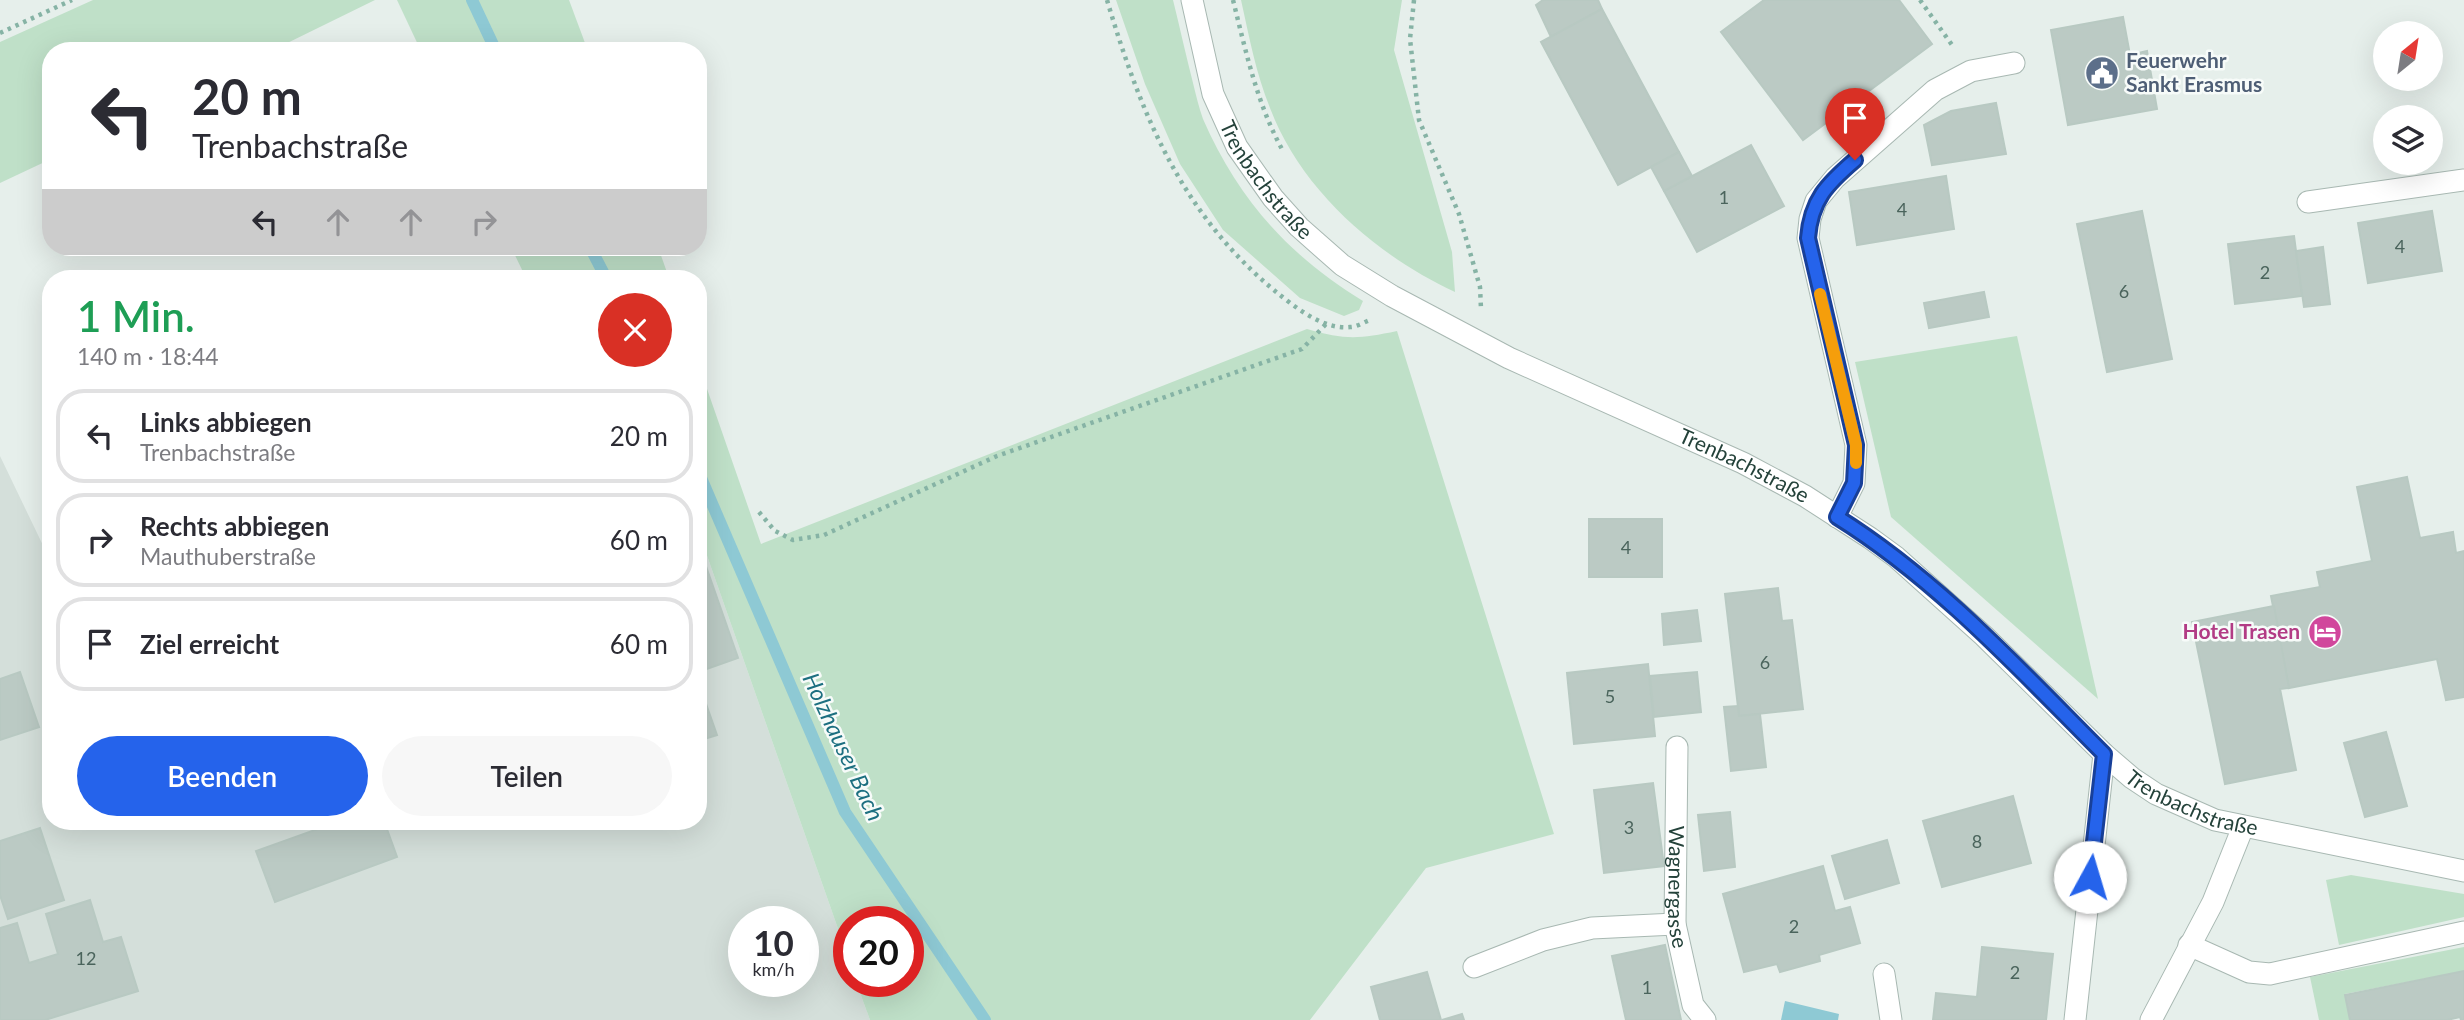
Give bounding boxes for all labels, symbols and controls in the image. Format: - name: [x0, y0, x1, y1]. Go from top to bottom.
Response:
- north arrow: [2373, 21, 2443, 91]
- map controls: [2373, 21, 2443, 175]
- place label: Feuerwehr Sankt Erasmus: [2126, 47, 2262, 96]
- public building icon: Feuerwehr Sankt Erasmus: [2083, 54, 2121, 92]
- text: 20 m: [192, 67, 302, 125]
- icon: left: [77, 70, 168, 161]
- pin: [1825, 88, 1885, 160]
- icon: arrive: [1836, 99, 1874, 137]
- button: layers: [2373, 105, 2443, 175]
- street label: Trenbachstraße: [1216, 116, 1318, 244]
- text: Trenbachstraße: [192, 126, 408, 165]
- house number: 1: [1719, 186, 1729, 208]
- house number: 4: [1897, 198, 1907, 220]
- icon: left: [246, 203, 284, 241]
- icon: ahead: [319, 203, 357, 241]
- icon: ahead: [392, 203, 430, 241]
- icon: right: [465, 203, 503, 241]
- house number: 4: [2395, 235, 2405, 257]
- house number: 2: [2260, 261, 2270, 283]
- house number: 6: [2119, 280, 2129, 302]
- text: 1 Min.: [77, 291, 195, 341]
- button: close: [598, 293, 672, 367]
- text: 140 m · 18:44: [77, 342, 219, 370]
- text: Links abbiegen: [140, 406, 312, 438]
- icon: left: [81, 417, 119, 455]
- text: 20 m: [610, 420, 668, 452]
- street label: Trenbachstraße: [1676, 422, 1814, 507]
- text: Trenbachstraße: [140, 438, 295, 466]
- text: Rechts abbiegen: [140, 510, 329, 542]
- icon: right: [81, 521, 119, 559]
- text: 60 m: [610, 524, 668, 556]
- house number: 4: [1621, 536, 1631, 558]
- text: Mauthuberstraße: [140, 542, 316, 570]
- hotel icon: Hotel Trasen: [2306, 613, 2344, 651]
- place label: Hotel Trasen: [2183, 618, 2300, 643]
- icon: arrive: [81, 625, 119, 663]
- text: Ziel erreicht: [140, 628, 279, 660]
- text: 60 m: [610, 628, 668, 660]
- house number: 6: [1760, 651, 1770, 673]
- water label: Holzhauser Bach: [797, 668, 890, 825]
- house number: 5: [1605, 685, 1615, 707]
- button: Beenden: [77, 736, 368, 816]
- button: Teilen: [382, 736, 672, 816]
- street label: Trenbachstraße: [2121, 764, 2260, 839]
- house number: 3: [1624, 816, 1634, 838]
- street label: Wagnergasse: [1664, 825, 1694, 950]
- house number: 8: [1972, 830, 1982, 852]
- position arrow: [2053, 840, 2127, 914]
- speed limit sign: 20: [833, 906, 924, 997]
- house number: 2: [1789, 915, 1799, 937]
- text: 10: [753, 921, 794, 963]
- house number: 12: [76, 947, 96, 969]
- text: km/h: [752, 958, 795, 980]
- house number: 2: [2010, 961, 2020, 983]
- house number: 1: [1642, 976, 1652, 998]

